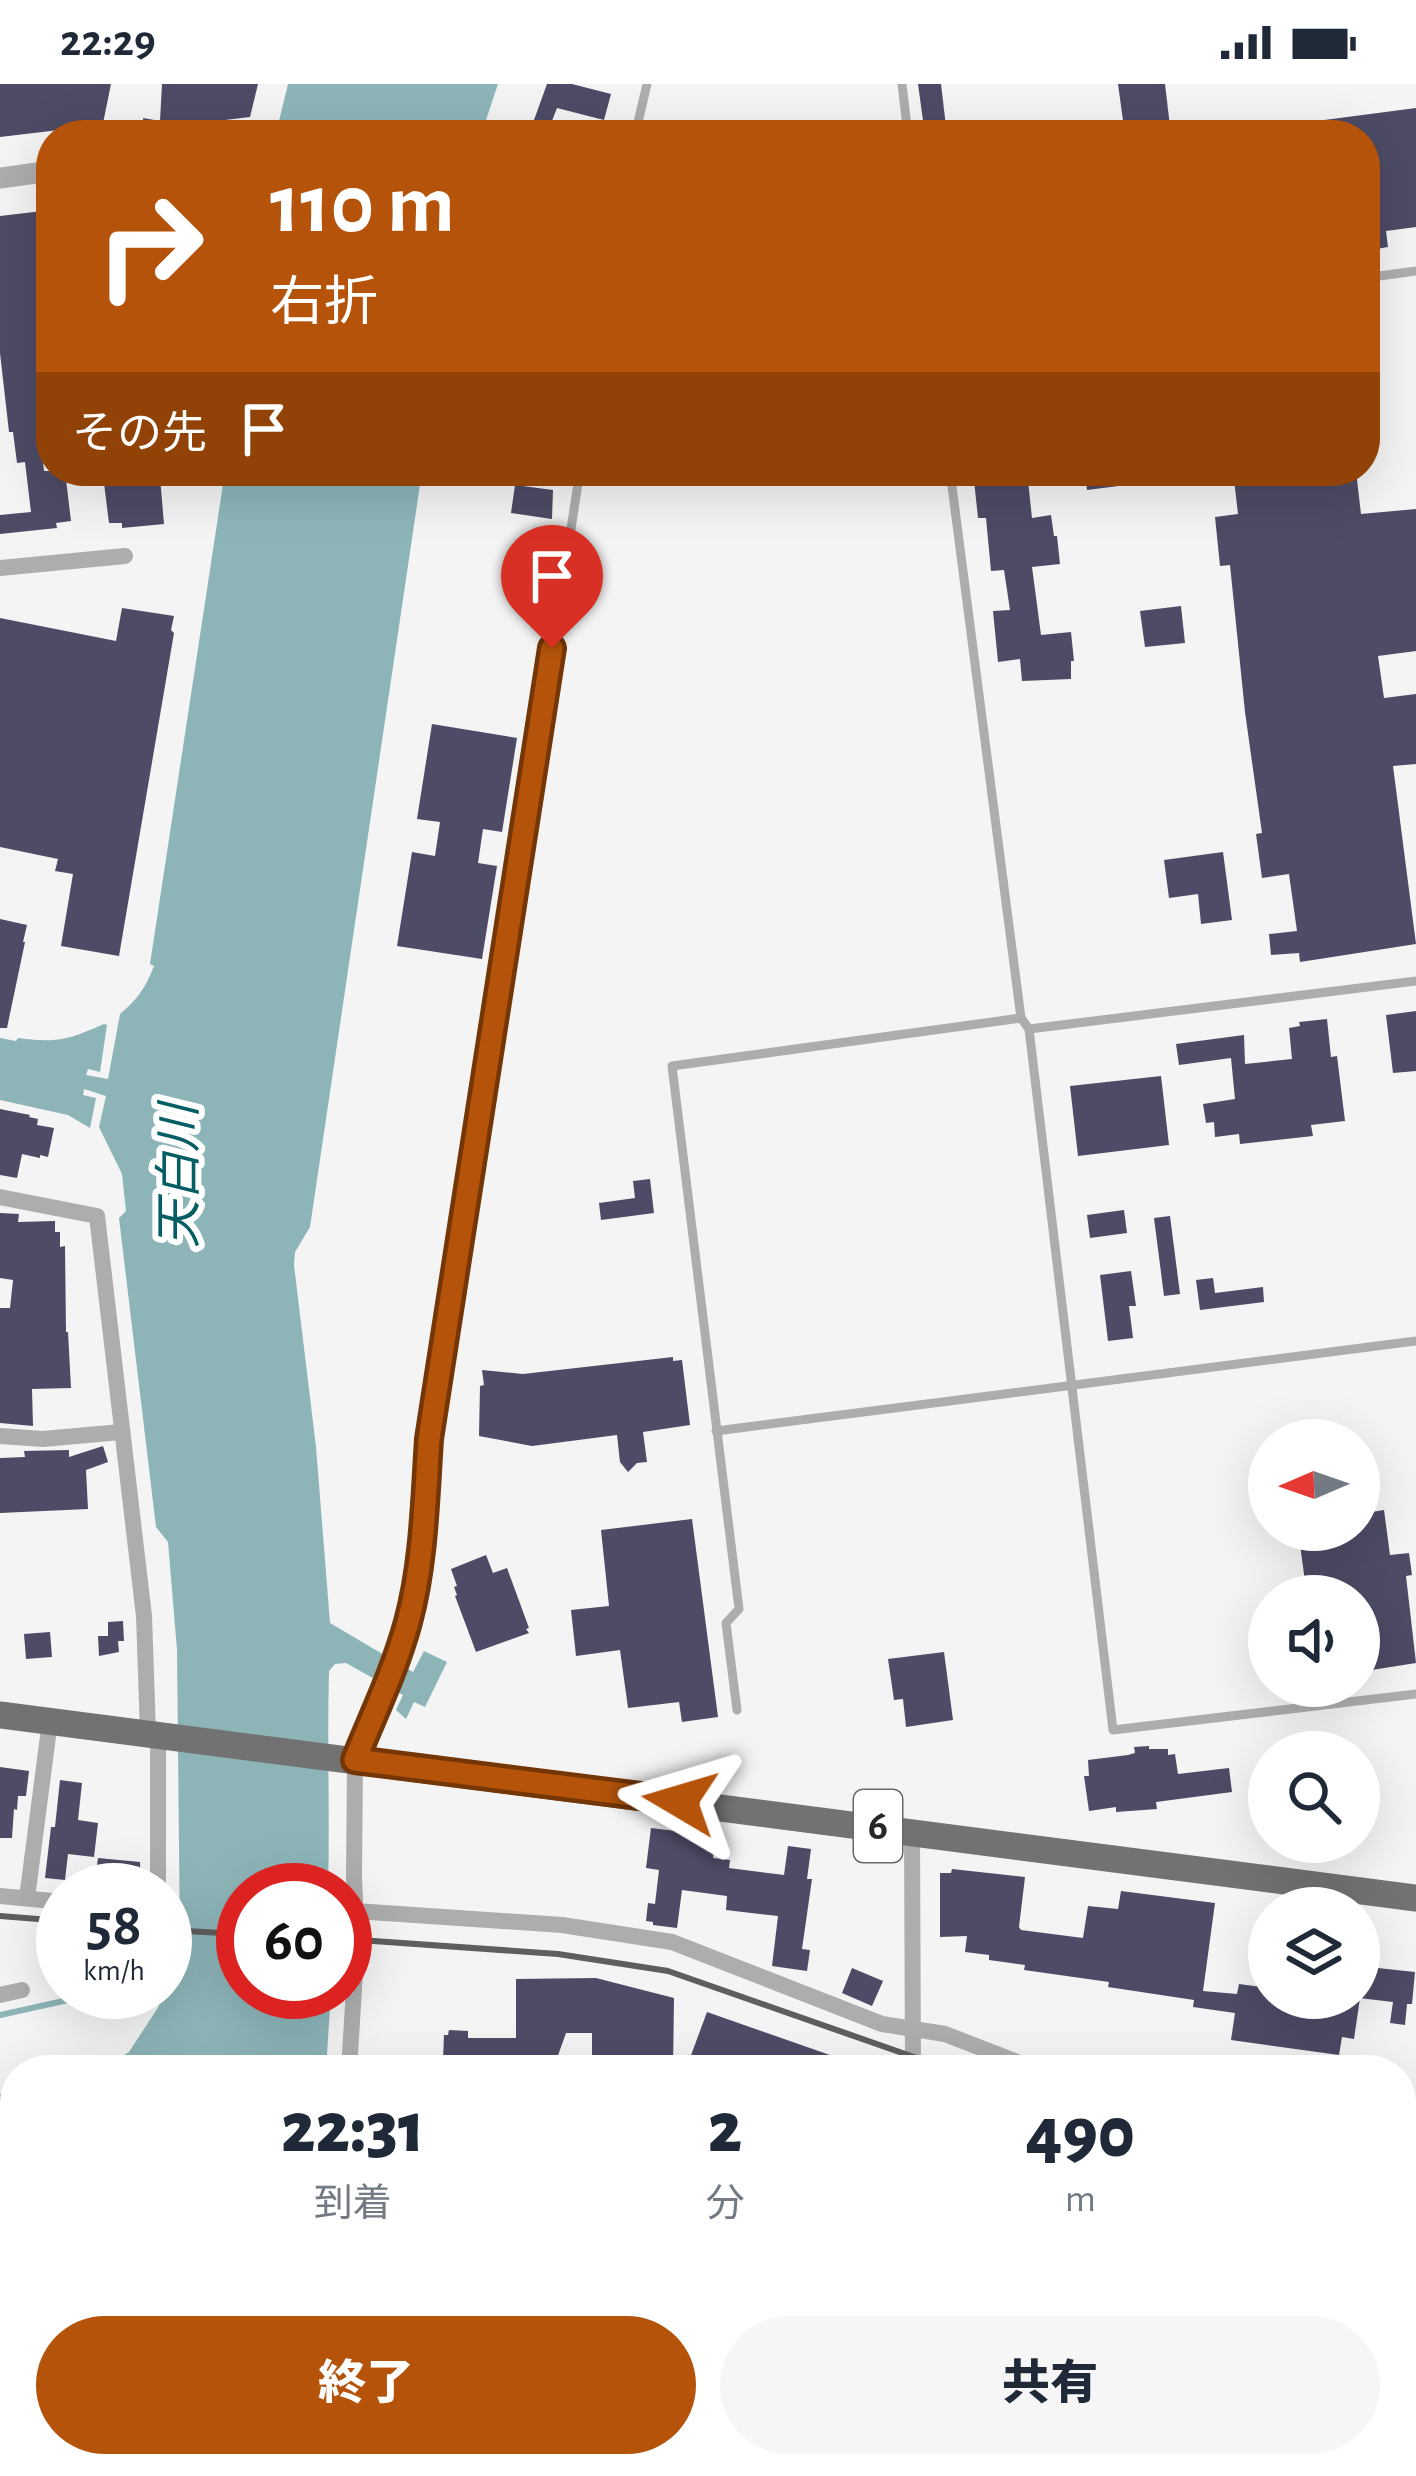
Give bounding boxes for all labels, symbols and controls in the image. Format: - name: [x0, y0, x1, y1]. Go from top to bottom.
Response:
- text: 22:29: [60, 19, 156, 64]
- text: 110 m: [270, 164, 455, 248]
- icon: right: [72, 168, 228, 324]
- text: 右折: [270, 277, 378, 331]
- icon: arrive: [231, 396, 297, 462]
- text: その先: [72, 412, 207, 457]
- pin: [501, 525, 603, 648]
- icon: arrive: [519, 543, 585, 609]
- water label: 天白川: [154, 1099, 205, 1248]
- north arrow: [1248, 1419, 1380, 1551]
- map controls: [1248, 1419, 1380, 2019]
- button: sound: [1248, 1575, 1380, 1707]
- button: search: [1248, 1731, 1380, 1863]
- position arrow: [617, 1738, 743, 1864]
- road number: 6: [854, 1790, 902, 1862]
- speed limit sign: 60: [216, 1863, 372, 2019]
- button: layers: [1248, 1887, 1380, 2019]
- text: 58: [86, 1896, 142, 1956]
- text: km/h: [83, 1956, 145, 1986]
- text: 22:31: [281, 2093, 425, 2165]
- text: 2: [708, 2093, 742, 2165]
- text: 490: [1026, 2098, 1135, 2170]
- text: m: [1065, 2180, 1096, 2219]
- text: 到着: [314, 2185, 392, 2224]
- text: 分: [706, 2185, 745, 2224]
- button: 終了: [36, 2316, 696, 2454]
- button: 共有: [720, 2316, 1380, 2454]

